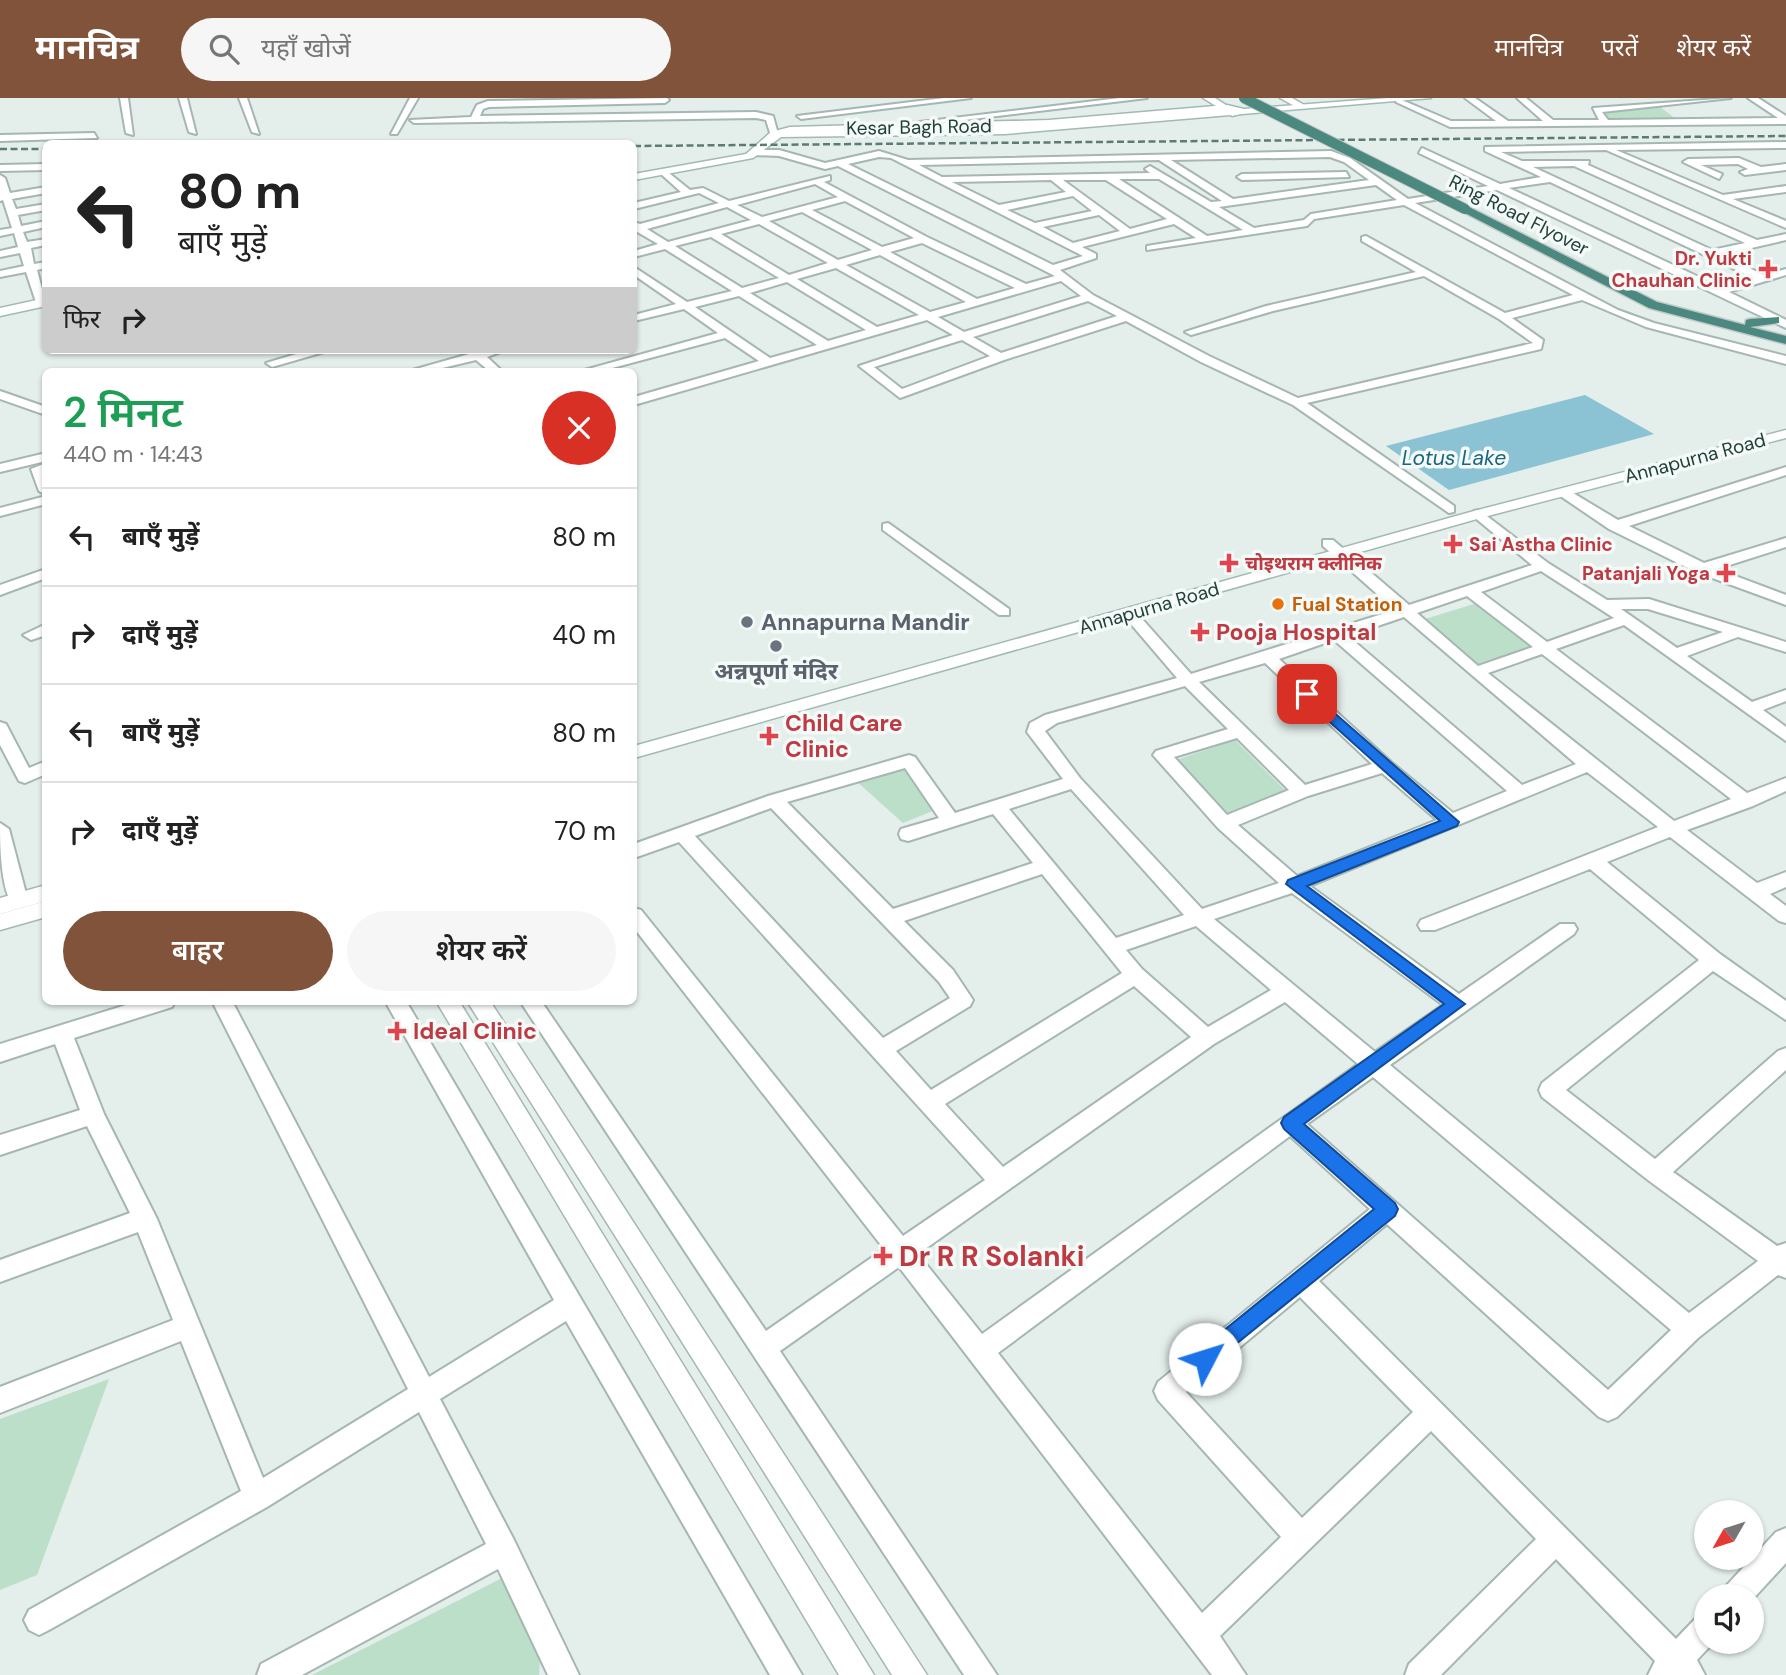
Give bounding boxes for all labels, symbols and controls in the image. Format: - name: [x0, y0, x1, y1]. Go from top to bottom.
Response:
- search box: [181, 18, 671, 81]
- text: मानचित्र: [35, 26, 139, 69]
- icon: search: [205, 30, 243, 68]
- text: यहाँ खोजें: [261, 31, 351, 65]
- text: मानचित्र: [1495, 32, 1563, 63]
- text: परतें: [1601, 32, 1638, 63]
- text: शेयर करें: [1676, 32, 1751, 63]
- street label: Kesar Bagh Road: [846, 113, 992, 141]
- text: 80 m: [178, 159, 301, 223]
- icon: left: [63, 168, 154, 259]
- street label: Ring Road Flyover: [1445, 169, 1593, 261]
- text: बाएँ मुड़ें: [178, 221, 267, 263]
- place label: Dr. Yukti Chauhan Clinic: [1612, 246, 1752, 293]
- marker: Dr. Yukti Chauhan Clinic: [1758, 259, 1778, 279]
- icon: right: [114, 301, 152, 339]
- text: फिर: [63, 302, 100, 336]
- text: 2 मिनट: [63, 385, 183, 440]
- button: close: [542, 391, 616, 465]
- street label: Annapurna Road: [1622, 427, 1768, 489]
- text: 440 m · 14:43: [63, 439, 203, 469]
- water label: Lotus Lake: [1402, 444, 1506, 472]
- icon: left: [63, 518, 101, 556]
- text: बाएँ मुड़ें: [122, 519, 199, 553]
- text: 80 m: [552, 520, 616, 554]
- place label: Sai Astha Clinic: [1469, 532, 1613, 557]
- marker: Sai Astha Clinic: [1443, 534, 1463, 554]
- place label: चोइथराम क्लीनिक: [1245, 551, 1383, 576]
- marker: चोइथराम क्लीनिक: [1219, 553, 1239, 573]
- place label: Patanjali Yoga: [1582, 561, 1710, 586]
- marker: Patanjali Yoga: [1716, 563, 1736, 583]
- street label: Annapurna Road: [1076, 576, 1222, 640]
- place label: Fual Station: [1292, 592, 1402, 617]
- marker: Fual Station: [1270, 596, 1286, 612]
- place label: Annapurna Mandir: [761, 607, 970, 637]
- marker: Annapurna Mandir: [739, 614, 755, 630]
- icon: right: [63, 616, 101, 654]
- text: दाएँ मुड़ें: [122, 617, 198, 651]
- place label: Pooja Hospital: [1216, 617, 1376, 647]
- text: 40 m: [552, 618, 616, 652]
- marker: Pooja Hospital: [1190, 622, 1210, 642]
- marker: अन्नपूर्णा मंदिर: [768, 638, 784, 654]
- place label: अन्नपूर्णा मंदिर: [714, 656, 839, 686]
- pin: [1277, 664, 1337, 724]
- icon: arrive: [1288, 675, 1326, 713]
- place label: Child Care Clinic: [785, 708, 903, 764]
- icon: left: [63, 714, 101, 752]
- text: बाएँ मुड़ें: [122, 715, 199, 749]
- text: 80 m: [552, 716, 616, 750]
- marker: Child Care Clinic: [759, 726, 779, 746]
- icon: right: [63, 812, 101, 850]
- text: दाएँ मुड़ें: [122, 813, 198, 847]
- text: 70 m: [555, 814, 616, 848]
- button: बाहर: [63, 911, 333, 991]
- button: शेयर करें: [347, 911, 616, 991]
- place label: Ideal Clinic: [413, 1016, 537, 1046]
- marker: Ideal Clinic: [387, 1021, 407, 1041]
- place label: Dr R R Solanki: [899, 1238, 1084, 1275]
- marker: Dr R R Solanki: [873, 1246, 893, 1266]
- position arrow: [1168, 1322, 1242, 1396]
- north arrow: [1694, 1500, 1764, 1570]
- map controls: [1694, 1500, 1764, 1654]
- button: sound: [1694, 1584, 1764, 1654]

